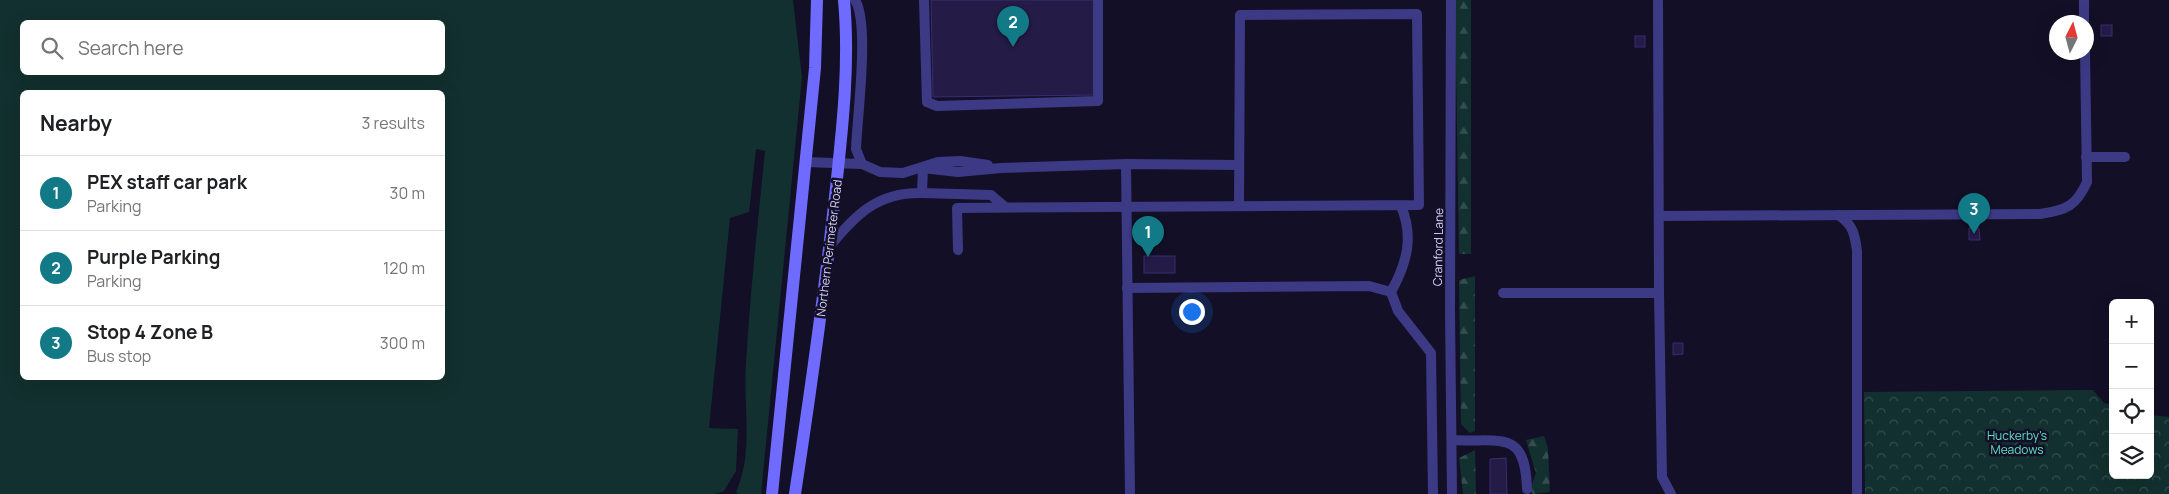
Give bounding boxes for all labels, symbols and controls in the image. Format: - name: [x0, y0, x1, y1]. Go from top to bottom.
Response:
- pin: 2: [997, 6, 1029, 47]
- north arrow: [2049, 15, 2094, 60]
- search box: [20, 20, 445, 75]
- icon: search: [38, 34, 66, 62]
- text: Search here: [78, 35, 184, 61]
- text: Nearby: [40, 109, 112, 137]
- text: 3 results: [362, 112, 425, 134]
- text: PEX staff car park: [87, 169, 247, 195]
- street label: Northern Perimeter Road: [812, 179, 846, 317]
- text: 1: [52, 182, 60, 204]
- text: 30 m: [390, 182, 425, 204]
- pin: 3: [1958, 193, 1990, 234]
- text: Parking: [87, 195, 142, 217]
- street label: Cranford Lane: [1429, 208, 1447, 286]
- pin: 1: [1132, 216, 1164, 257]
- text: Purple Parking: [87, 244, 220, 270]
- text: 2: [51, 257, 61, 279]
- text: 120 m: [383, 257, 425, 279]
- text: Parking: [87, 270, 142, 292]
- your location: [1179, 299, 1205, 325]
- map controls: [2109, 299, 2154, 479]
- button: +: [2109, 299, 2154, 344]
- text: Stop 4 Zone B: [87, 319, 213, 345]
- text: 3: [51, 332, 61, 354]
- text: 300 m: [380, 332, 425, 354]
- button: −: [2109, 344, 2154, 389]
- text: Bus stop: [87, 345, 151, 367]
- button: locate: [2109, 389, 2154, 434]
- park label: Huckerby's Meadows: [1987, 427, 2047, 458]
- button: layers: [2109, 434, 2154, 479]

